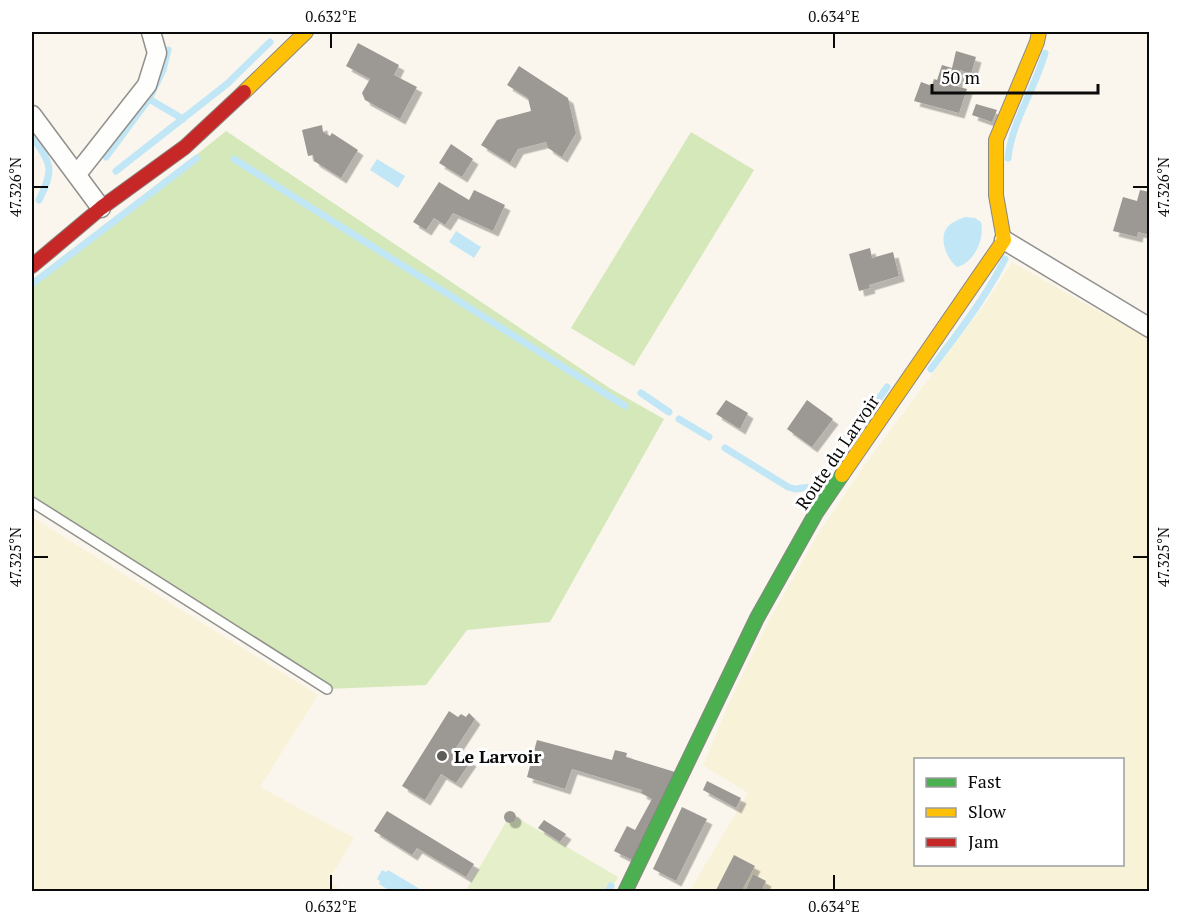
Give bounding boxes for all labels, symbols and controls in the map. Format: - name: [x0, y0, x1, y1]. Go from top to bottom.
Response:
- text: 0.632°E: [305, 6, 357, 26]
- text: 0.634°E: [808, 6, 860, 26]
- scale bar: [932, 57, 1098, 95]
- text: 50 m: [941, 65, 981, 89]
- text: 47.326°N: [5, 157, 25, 217]
- text: 47.326°N: [1153, 157, 1173, 217]
- street label: Route du Larvoir: [790, 390, 884, 514]
- text: 47.325°N: [5, 527, 25, 587]
- text: 47.325°N: [1153, 527, 1173, 587]
- place label: Le Larvoir: [454, 744, 542, 768]
- marker: Le Larvoir: [435, 749, 449, 763]
- legend: [914, 758, 1124, 866]
- text: Fast: [968, 769, 1002, 793]
- text: Slow: [968, 799, 1007, 823]
- text: Jam: [968, 829, 999, 853]
- text: 0.632°E: [305, 896, 357, 916]
- text: 0.634°E: [808, 896, 860, 916]

